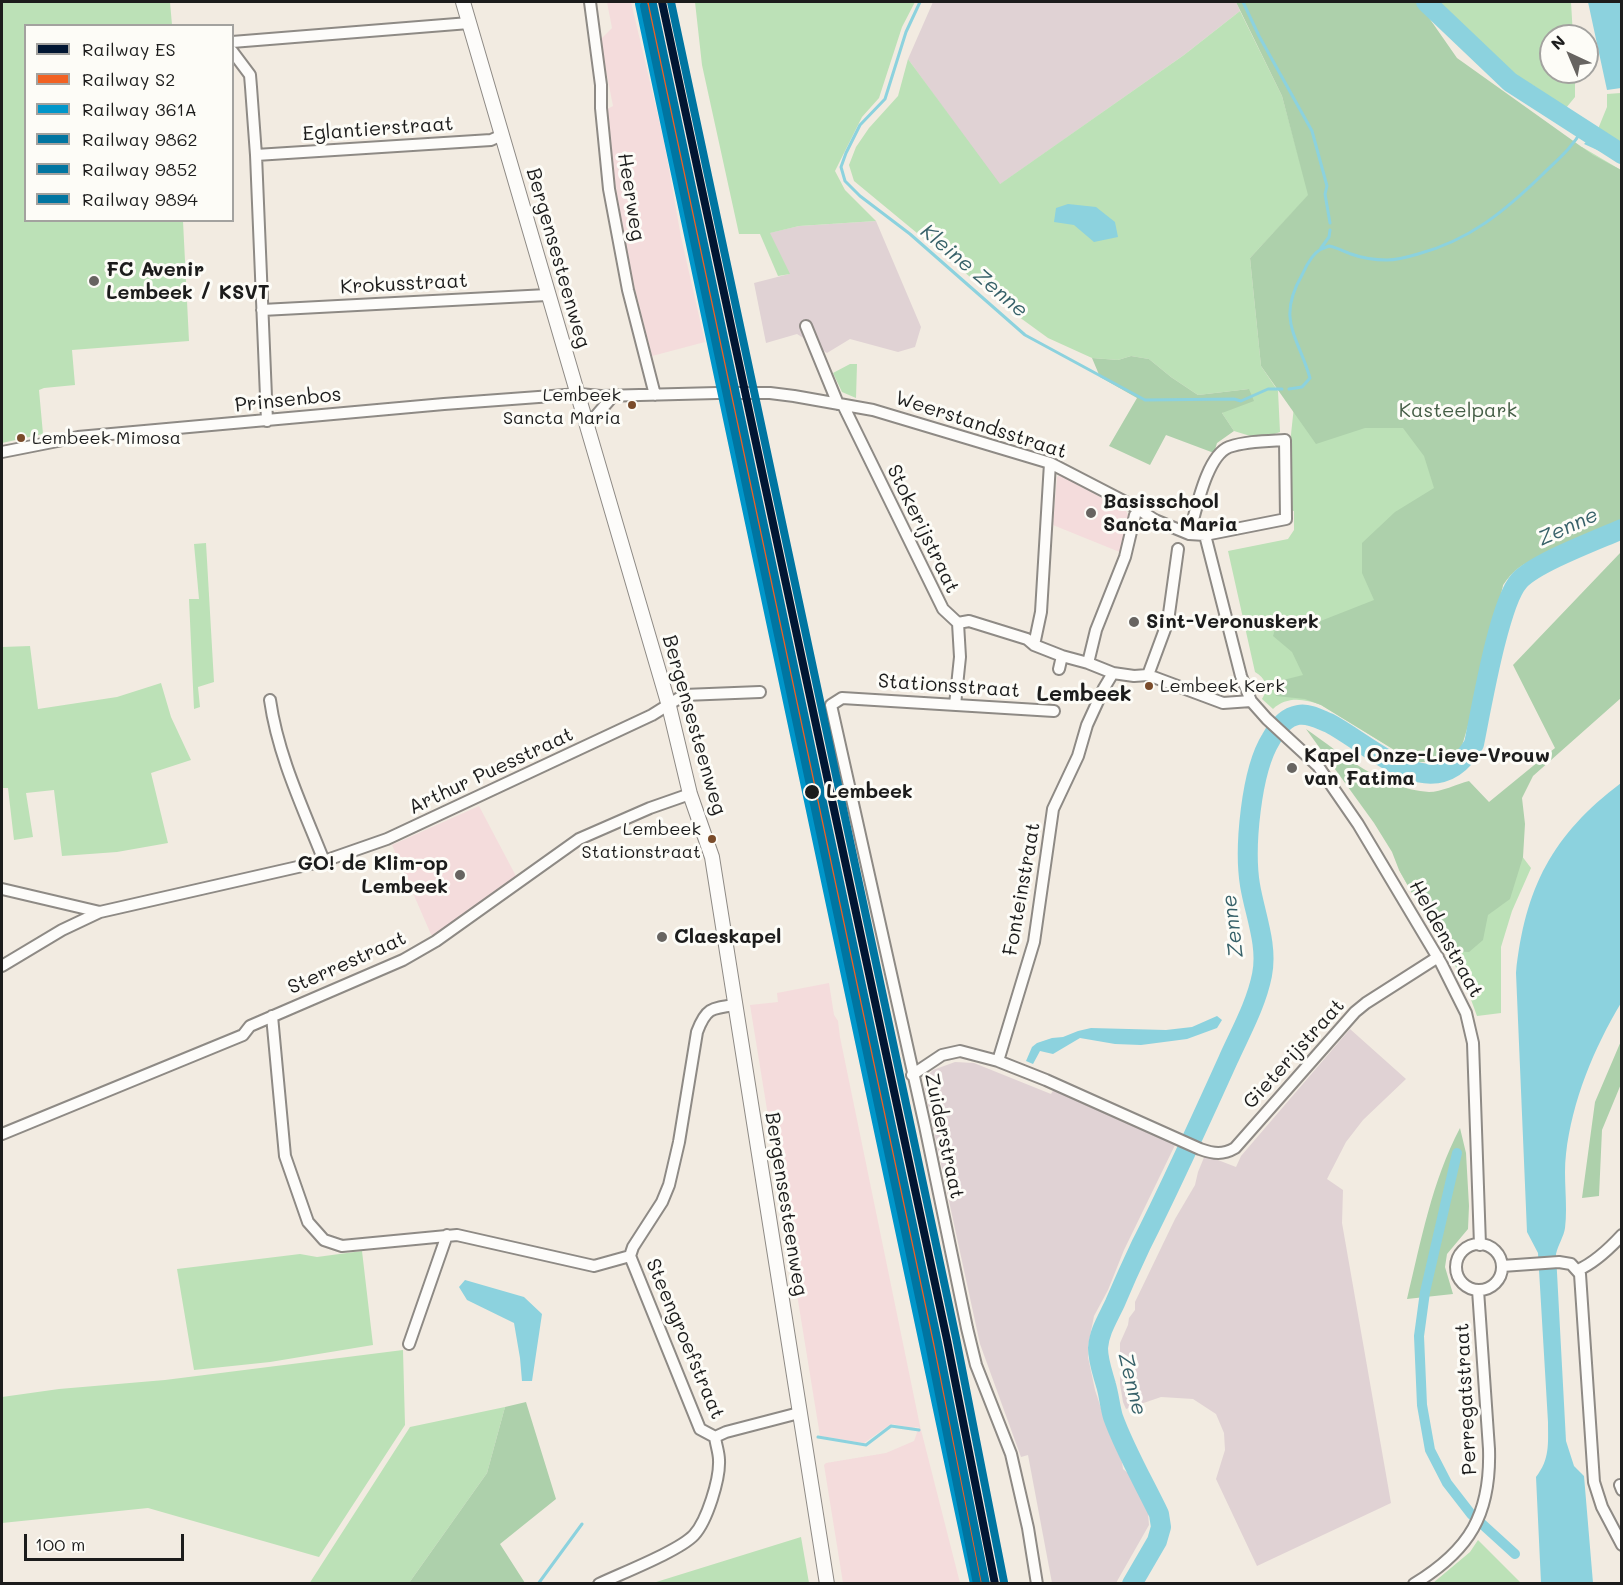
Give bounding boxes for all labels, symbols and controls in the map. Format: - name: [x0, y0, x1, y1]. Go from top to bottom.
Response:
- legend: [24, 24, 234, 222]
- north arrow: [1539, 24, 1599, 84]
- text: N: [1546, 30, 1569, 54]
- text: Railway ES: [82, 37, 176, 61]
- text: Railway S2: [82, 67, 175, 91]
- text: Railway 361A: [82, 97, 197, 121]
- street label: Eglantierstraat: [302, 112, 454, 146]
- text: Railway 9862: [82, 127, 198, 151]
- street label: Heerweg: [612, 151, 650, 243]
- text: Railway 9852: [82, 157, 197, 181]
- street label: Bergensesteenweg: [521, 165, 595, 351]
- text: Railway 9894: [82, 187, 198, 211]
- water label: Kleine Zenne: [915, 219, 1033, 323]
- place label: FC Avenir Lembeek / KSVT: [106, 258, 270, 305]
- street label: Krokusstraat: [340, 269, 468, 299]
- marker: FC Avenir Lembeek / KSVT: [87, 274, 101, 288]
- street label: Prinsenbos: [234, 382, 342, 418]
- place label: Lembeek Sancta Maria: [503, 384, 621, 426]
- street label: Weerstandsstraat: [892, 386, 1070, 464]
- marker: Lembeek Sancta Maria: [626, 399, 638, 411]
- park label: Kasteelpark: [1399, 399, 1517, 423]
- place label: Lembeek Mimosa: [32, 427, 181, 449]
- marker: Lembeek Mimosa: [15, 432, 27, 444]
- street label: Stokerijstraat: [882, 461, 964, 597]
- place label: Basisschool Sancta Maria: [1103, 490, 1238, 537]
- water label: Zenne: [1534, 502, 1602, 552]
- marker: Basisschool Sancta Maria: [1084, 506, 1098, 520]
- place label: Sint-Veronuskerk: [1146, 610, 1319, 634]
- marker: Sint-Veronuskerk: [1127, 615, 1141, 629]
- street label: Bergensesteenweg: [657, 632, 731, 818]
- street label: Stationsstraat: [877, 669, 1021, 703]
- place label: Lembeek Kerk: [1160, 675, 1285, 697]
- marker: Lembeek Kerk: [1143, 680, 1155, 692]
- district label: Lembeek: [1036, 681, 1132, 707]
- street label: Arthur Puesstraat: [405, 722, 577, 820]
- place label: Kapel Onze-Lieve-Vrouw van Fatima: [1304, 744, 1550, 791]
- marker: Kapel Onze-Lieve-Vrouw van Fatima: [1285, 761, 1299, 775]
- place label: Lembeek: [826, 780, 913, 804]
- marker: Lembeek: [803, 783, 821, 801]
- place label: Lembeek Stationstraat: [582, 818, 701, 860]
- street label: Fonteinstraat: [998, 821, 1046, 957]
- marker: Lembeek Stationstraat: [706, 833, 718, 845]
- place label: GO! de Klim-op Lembeek: [297, 852, 448, 899]
- marker: GO! de Klim-op Lembeek: [453, 868, 467, 882]
- street label: Heldenstraat: [1404, 876, 1488, 1002]
- water label: Zenne: [1217, 893, 1249, 959]
- place label: Claeskapel: [674, 925, 781, 949]
- street label: Sterrestraat: [284, 926, 410, 1000]
- marker: Claeskapel: [655, 930, 669, 944]
- street label: Gieterijstraat: [1238, 994, 1350, 1114]
- street label: Zuiderstraat: [919, 1071, 969, 1201]
- street label: Bergensesteenweg: [760, 1110, 812, 1298]
- street label: Steengroefstraat: [640, 1255, 730, 1423]
- street label: Perregatstraat: [1450, 1322, 1482, 1476]
- water label: Zenne: [1112, 1350, 1152, 1418]
- scale bar: [27, 1522, 188, 1560]
- text: 100 m: [35, 1532, 85, 1556]

